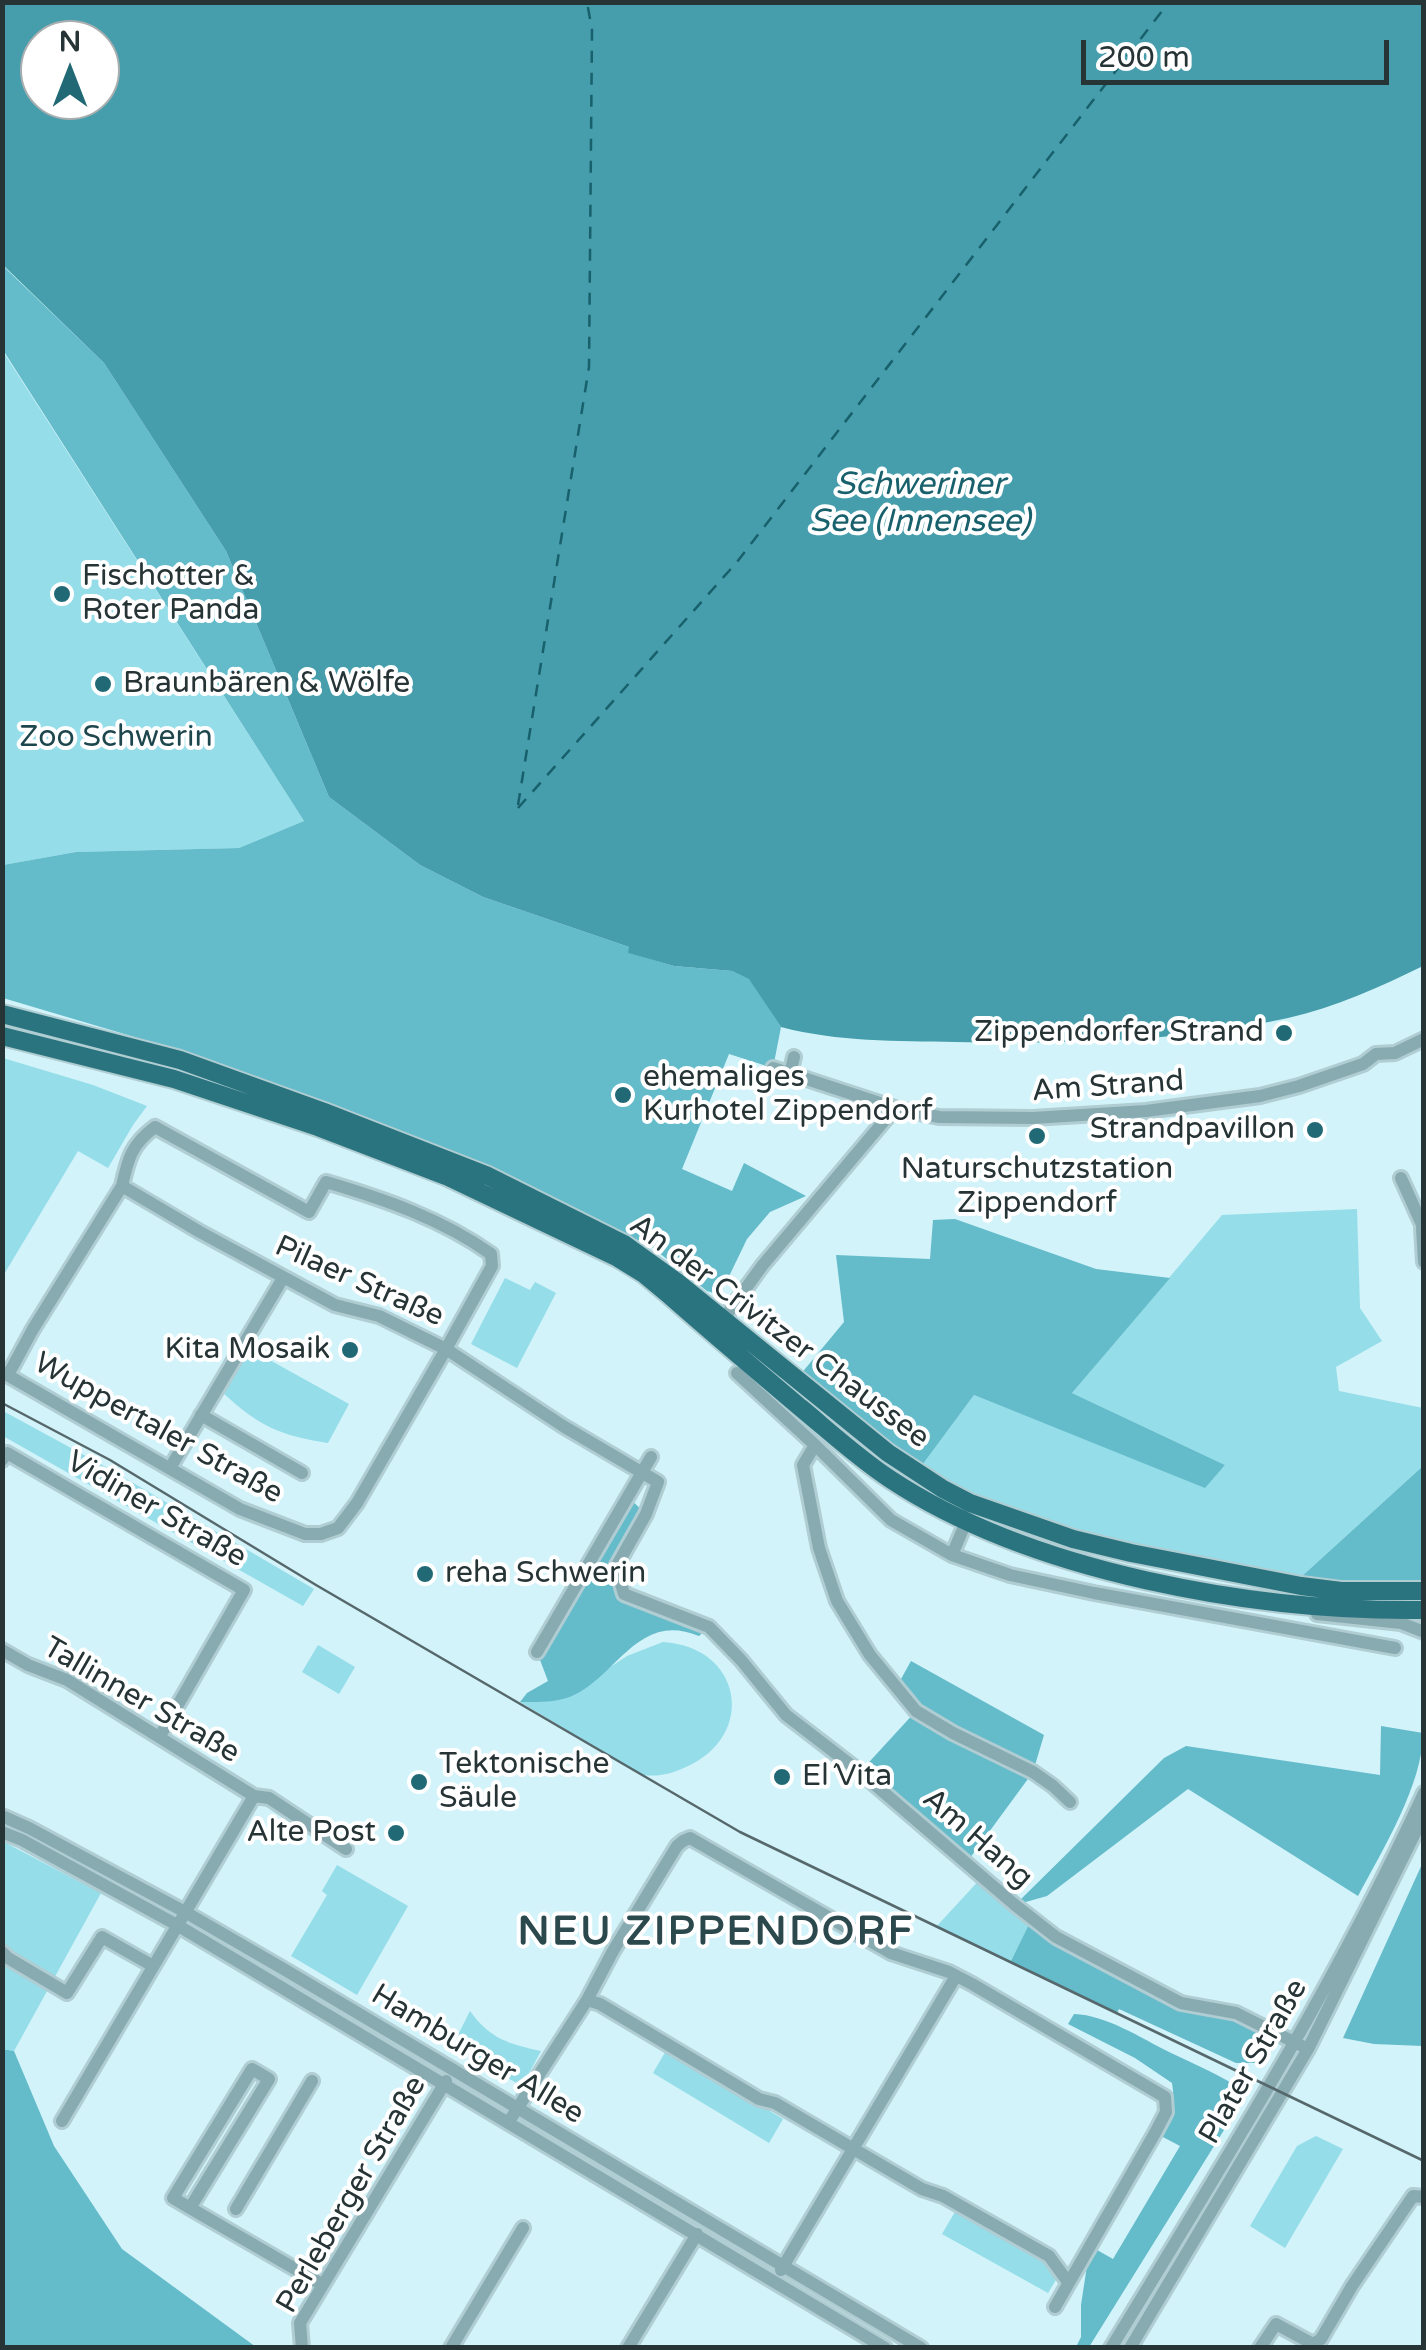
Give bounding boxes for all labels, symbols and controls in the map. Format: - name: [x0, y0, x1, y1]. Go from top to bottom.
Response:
- north arrow: [20, 20, 120, 120]
- scale bar: [1086, 20, 1394, 82]
- text: N: [59, 25, 81, 59]
- text: 200 m: [1098, 39, 1190, 76]
- water label: Schweriner See (Innensee): [809, 467, 1031, 542]
- place label: Fischotter & Roter Panda: [82, 559, 259, 630]
- marker: Fischotter & Roter Panda: [51, 583, 73, 605]
- place label: Braunbären & Wölfe: [123, 666, 410, 702]
- marker: Braunbären & Wölfe: [92, 673, 114, 695]
- park label: Zoo Schwerin: [19, 720, 213, 756]
- place label: Zippendorfer Strand: [974, 1015, 1264, 1051]
- marker: Zippendorfer Strand: [1273, 1022, 1295, 1044]
- place label: ehemaliges Kurhotel Zippendorf: [643, 1060, 933, 1130]
- street label: Am Strand: [1031, 1064, 1185, 1110]
- marker: ehemaliges Kurhotel Zippendorf: [612, 1084, 634, 1106]
- place label: Strandpavillon: [1090, 1112, 1295, 1148]
- marker: Strandpavillon: [1304, 1119, 1326, 1141]
- marker: Naturschutzstation Zippendorf: [1026, 1125, 1048, 1147]
- place label: Naturschutzstation Zippendorf: [901, 1152, 1173, 1222]
- street label: An der Crivitzer Chaussee: [622, 1207, 936, 1457]
- street label: Pilaer Straße: [269, 1229, 449, 1335]
- place label: Kita Mosaik: [164, 1332, 330, 1368]
- marker: Kita Mosaik: [339, 1339, 361, 1361]
- street label: Wuppertaler Straße: [27, 1346, 289, 1512]
- street label: Vidiner Straße: [60, 1444, 252, 1576]
- place label: reha Schwerin: [445, 1556, 646, 1592]
- marker: reha Schwerin: [414, 1563, 436, 1585]
- street label: Tallinner Straße: [36, 1630, 246, 1772]
- place label: Tektonische Säule: [439, 1747, 610, 1818]
- place label: El´Vita: [802, 1759, 892, 1795]
- marker: El´Vita: [771, 1766, 793, 1788]
- marker: Tektonische Säule: [408, 1771, 430, 1793]
- street label: Am Hang: [915, 1781, 1039, 1897]
- place label: Alte Post: [247, 1815, 376, 1851]
- marker: Alte Post: [385, 1822, 407, 1844]
- district label: NEU ZIPPENDORF: [518, 1909, 914, 1957]
- street label: Plater Straße: [1192, 1973, 1316, 2151]
- street label: Hamburger Allee: [364, 1977, 590, 2133]
- street label: Perleberger Straße: [269, 2070, 435, 2320]

